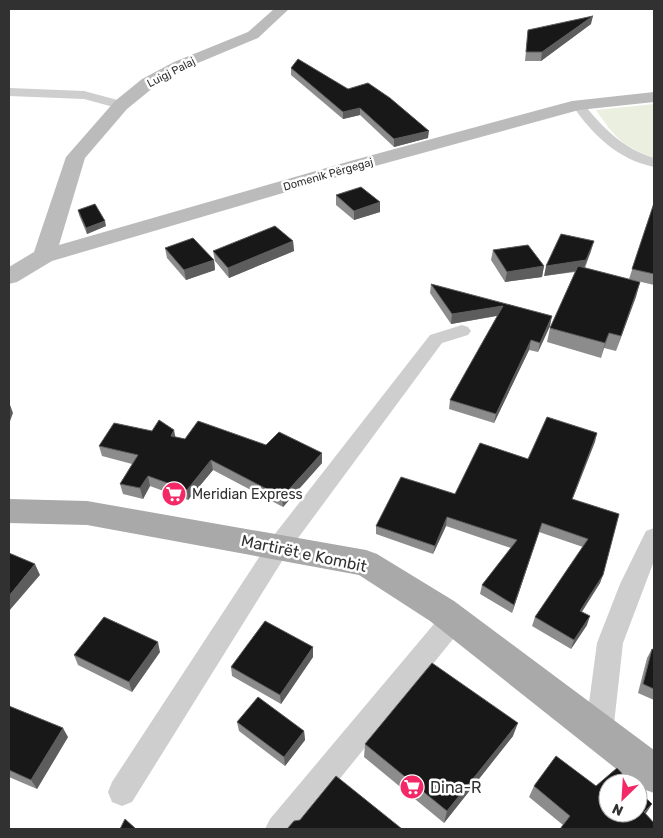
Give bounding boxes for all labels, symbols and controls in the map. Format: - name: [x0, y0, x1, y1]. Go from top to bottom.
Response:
- street label: Luigj Palaj: [145, 55, 198, 90]
- street label: Domenik Përgegaj: [282, 155, 375, 194]
- supermarket icon: Meridian Express: [161, 481, 187, 507]
- place label: Meridian Express: [192, 486, 303, 503]
- street label: Martirët e Kombit: [239, 531, 368, 576]
- north arrow: [598, 773, 648, 823]
- supermarket icon: Dina-R: [399, 774, 425, 800]
- place label: Dina-R: [430, 778, 482, 797]
- text: N: [610, 799, 626, 819]

